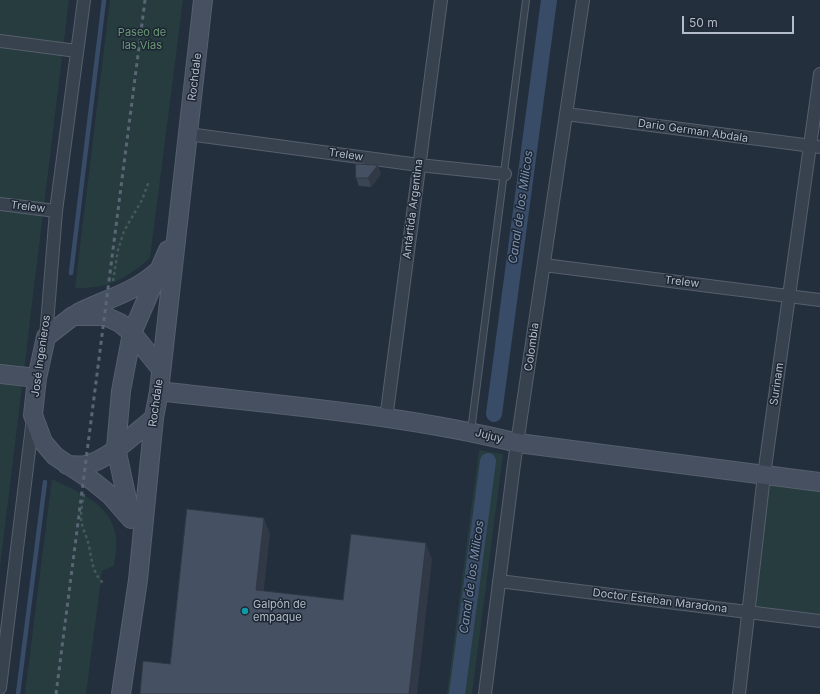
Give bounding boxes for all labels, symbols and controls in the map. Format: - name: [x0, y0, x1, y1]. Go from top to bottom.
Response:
- scale bar: [684, 8, 796, 34]
- text: 50 m: [689, 15, 718, 30]
- park label: Paseo de las Vías: [118, 26, 166, 52]
- street label: Rochdale: [186, 52, 204, 102]
- street label: Dario German Abdala: [637, 117, 749, 145]
- street label: Trelew: [328, 146, 364, 164]
- water label: Canal de los Milicos: [506, 149, 536, 265]
- street label: Antártida Argentina: [400, 158, 426, 260]
- street label: Trelew: [10, 198, 46, 216]
- street label: Trelew: [664, 273, 700, 291]
- street label: José Ingenieros: [29, 314, 53, 398]
- street label: Colombia: [522, 322, 542, 372]
- street label: Surinam: [767, 362, 787, 406]
- street label: Rochdale: [146, 378, 166, 428]
- street label: Jujuy: [474, 426, 504, 446]
- water label: Canal de los Milicos: [457, 519, 487, 635]
- street label: Doctor Esteban Maradona: [592, 586, 728, 616]
- place label: Galpón de empaque: [253, 598, 306, 624]
- marker: Galpón de empaque: [240, 606, 250, 616]

